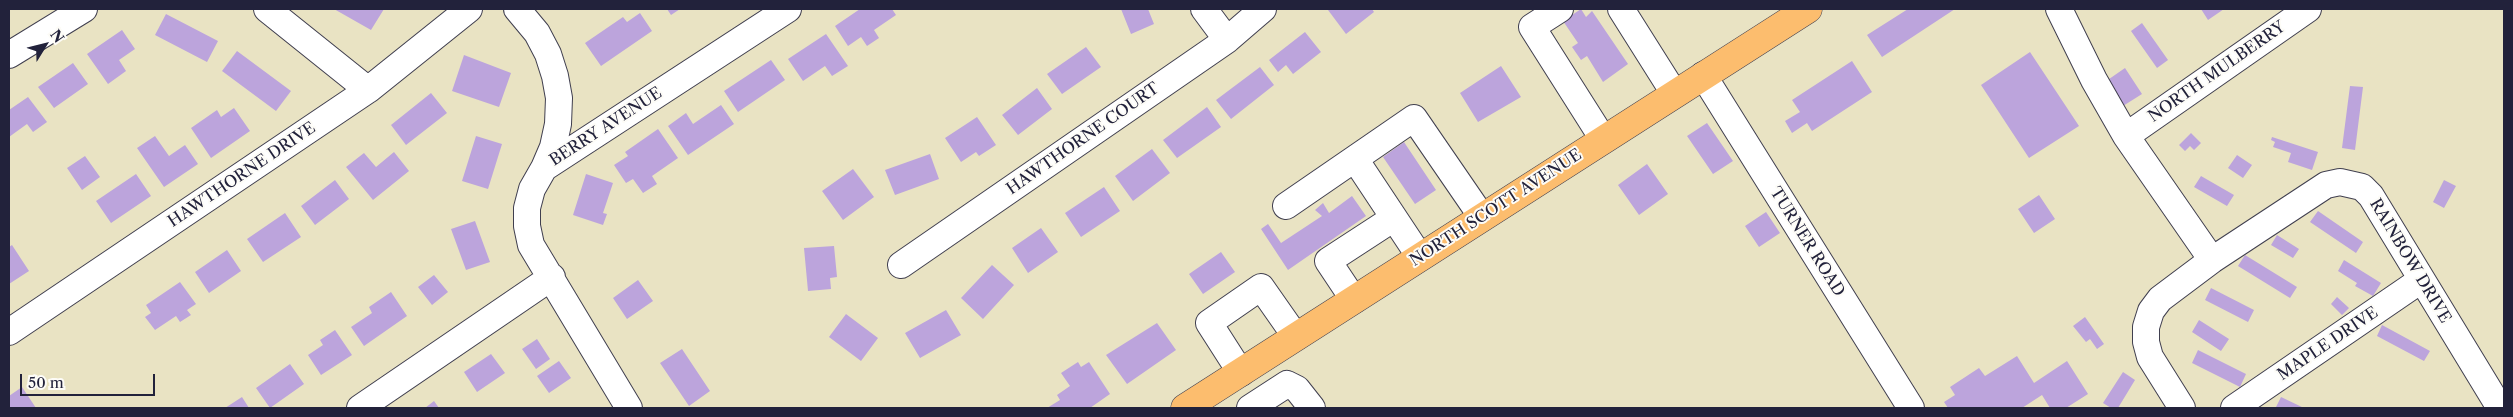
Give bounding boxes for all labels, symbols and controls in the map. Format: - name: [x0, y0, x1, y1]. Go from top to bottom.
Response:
- street label: NORTH MULBERRY: [2145, 17, 2289, 127]
- north arrow: [20, 20, 70, 70]
- text: N: [46, 26, 68, 46]
- street label: HAWTHORNE COURT: [1003, 79, 1163, 199]
- street label: BERRY AVENUE: [546, 83, 666, 171]
- street label: HAWTHORNE DRIVE: [165, 118, 319, 232]
- street label: NORTH SCOTT AVENUE: [1407, 145, 1585, 271]
- street label: TURNER ROAD: [1766, 184, 1848, 300]
- street label: RAINBOW DRIVE: [2365, 195, 2455, 327]
- street label: MAPLE DRIVE: [2274, 303, 2382, 385]
- scale bar: [22, 364, 158, 396]
- text: 50 m: [28, 373, 64, 392]

